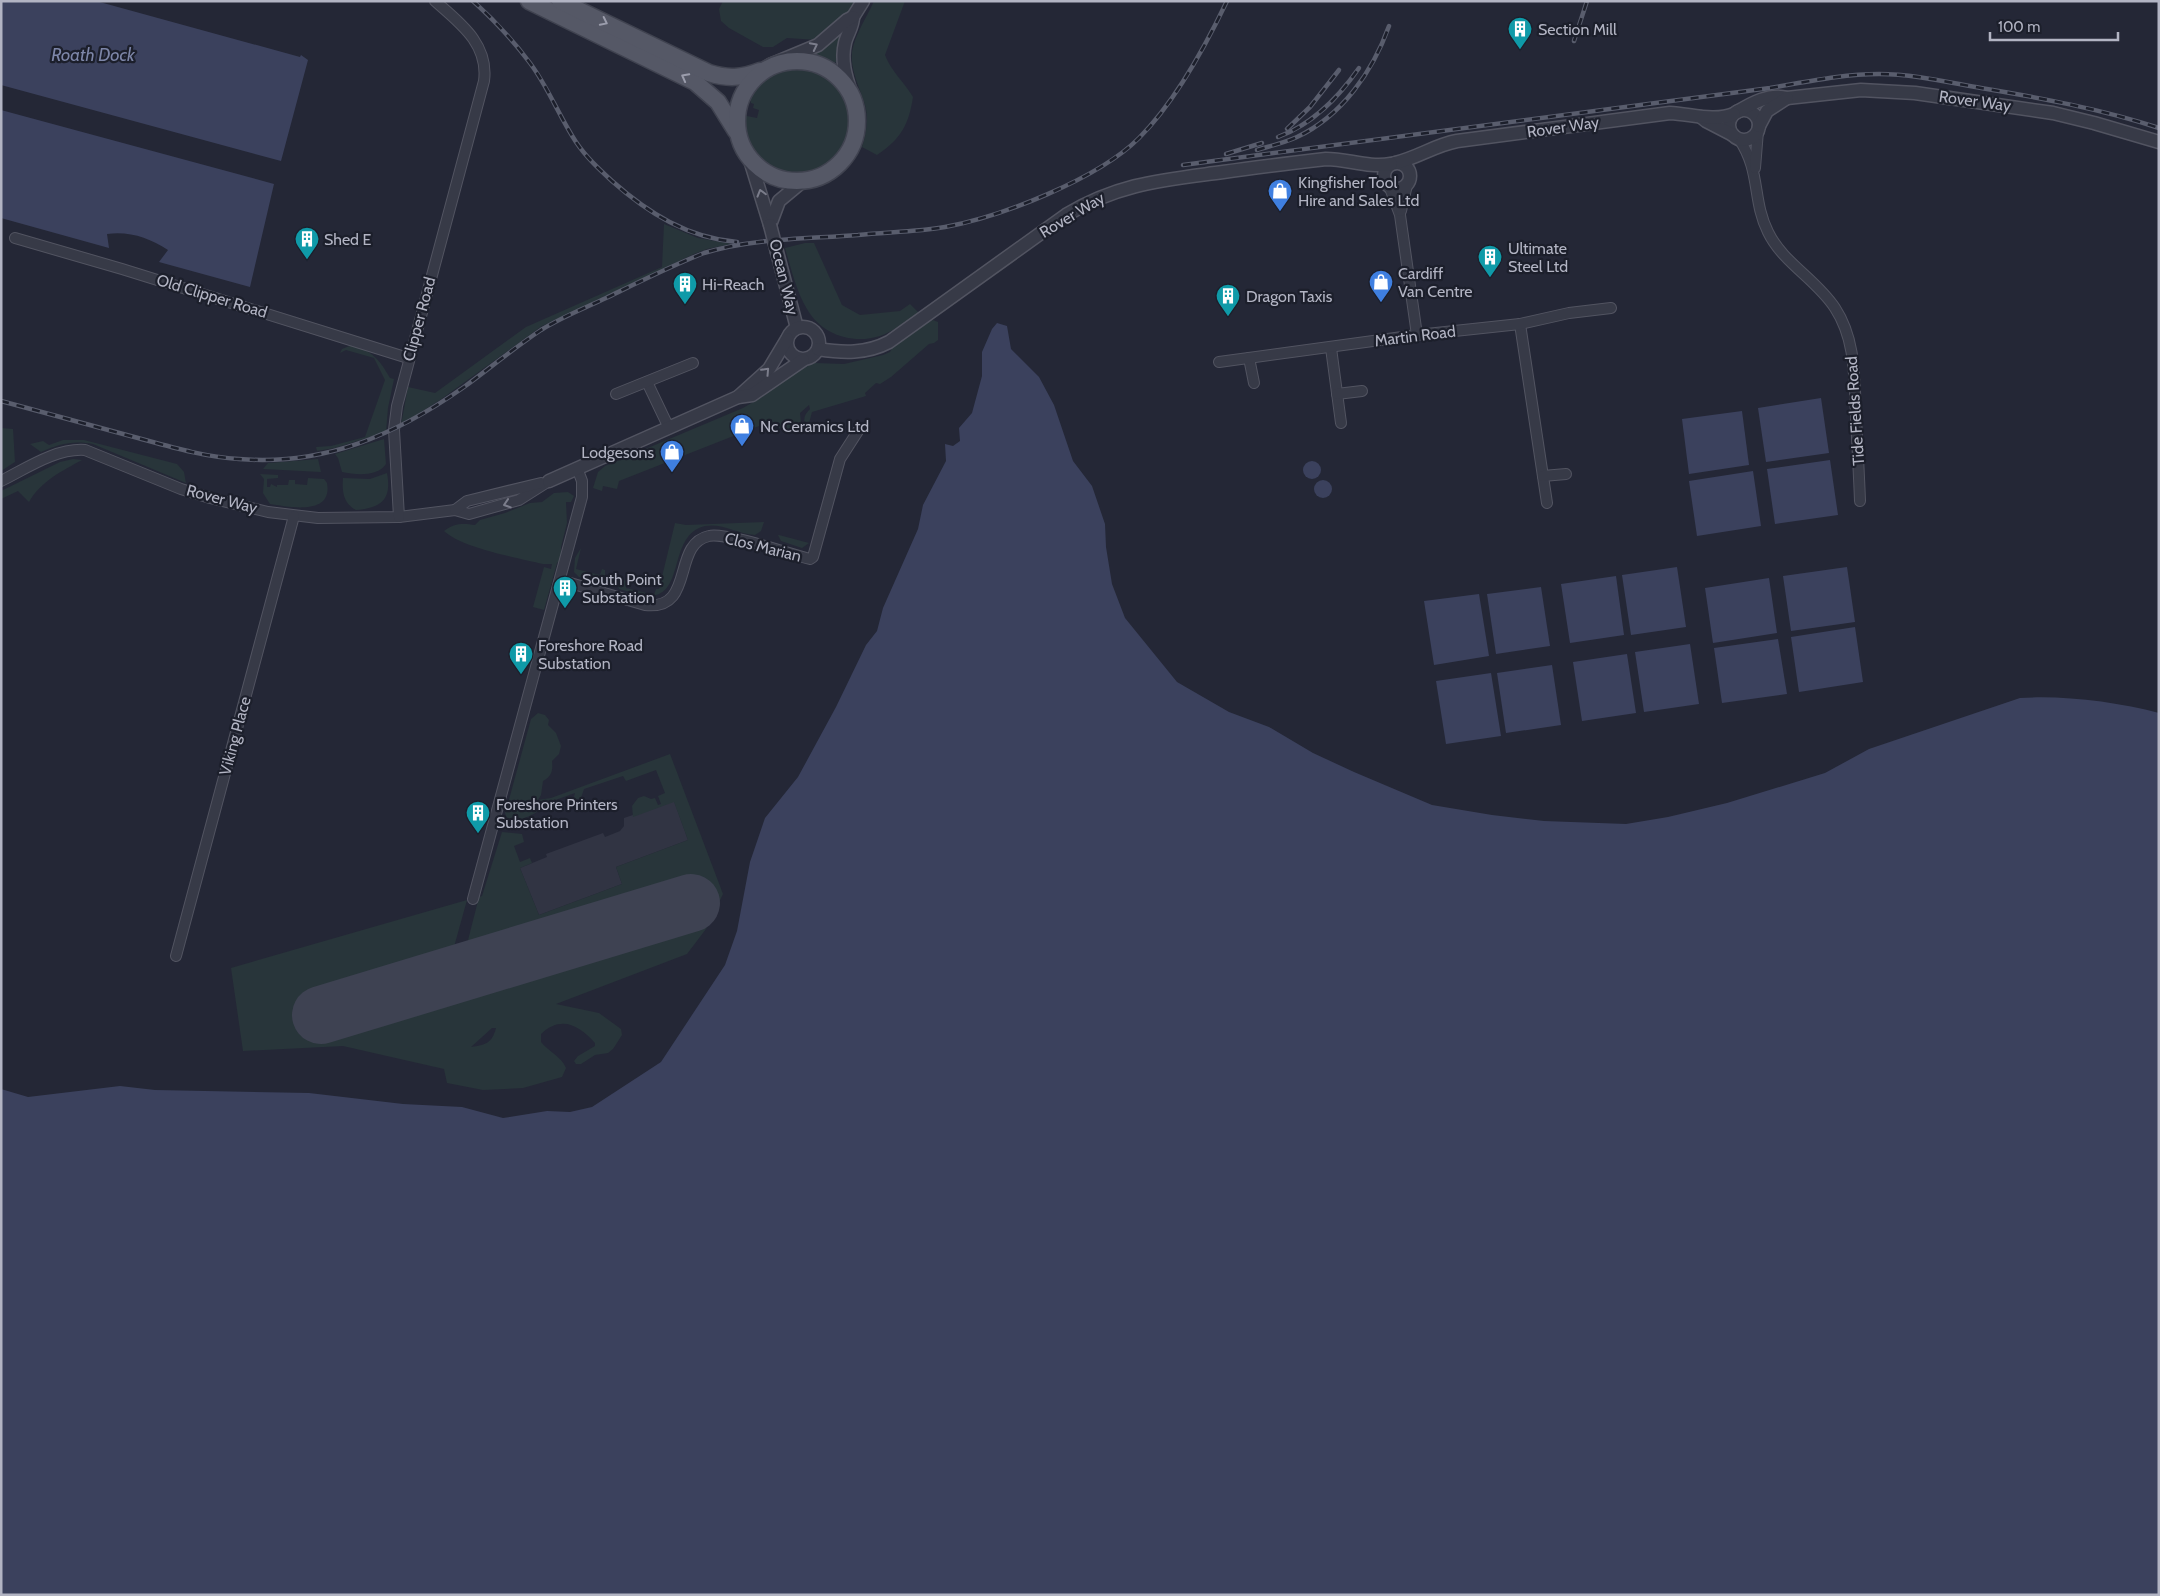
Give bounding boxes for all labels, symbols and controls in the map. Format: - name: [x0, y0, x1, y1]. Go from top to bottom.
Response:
- scale bar: [1990, 10, 2118, 42]
- one-way arrow: [599, 16, 608, 27]
- building icon: Section Mill: [1507, 16, 1533, 50]
- text: 100 m: [1998, 18, 2040, 36]
- place label: Section Mill: [1538, 20, 1617, 39]
- one-way arrow: [809, 42, 818, 52]
- water label: Roath Dock: [51, 44, 136, 66]
- one-way arrow: [682, 74, 691, 84]
- street label: Rover Way: [1938, 87, 2012, 115]
- street label: Rover Way: [1526, 113, 1600, 141]
- place label: Kingfisher Tool Hire and Sales Ltd: [1298, 173, 1419, 210]
- shop icon: Kingfisher Tool Hire and Sales Ltd: [1267, 178, 1293, 212]
- one-way arrow: [756, 188, 767, 197]
- street label: Rover Way: [1036, 188, 1108, 242]
- building icon: Shed E: [294, 226, 320, 260]
- place label: Shed E: [324, 230, 372, 249]
- street label: Ocean Way: [765, 237, 803, 317]
- place label: Ultimate Steel Ltd: [1508, 239, 1568, 276]
- building icon: Ultimate Steel Ltd: [1477, 244, 1503, 278]
- place label: Cardiff Van Centre: [1398, 264, 1472, 301]
- shop icon: Cardiff Van Centre: [1368, 269, 1394, 303]
- street label: Old Clipper Road: [154, 270, 270, 322]
- building icon: Hi-Reach: [672, 271, 698, 305]
- street label: Clipper Road: [399, 275, 439, 363]
- place label: Hi-Reach: [702, 275, 764, 294]
- building icon: Dragon Taxis: [1215, 283, 1241, 317]
- place label: Dragon Taxis: [1246, 287, 1333, 306]
- street label: Martin Road: [1373, 322, 1457, 350]
- street label: Tide Fields Road: [1842, 356, 1868, 466]
- one-way arrow: [760, 368, 769, 377]
- shop icon: Nc Ceramics Ltd: [729, 413, 755, 447]
- place label: Nc Ceramics Ltd: [760, 417, 869, 436]
- shop icon: Lodgesons: [659, 439, 685, 473]
- place label: Lodgesons: [581, 443, 654, 462]
- street label: Rover Way: [185, 480, 259, 518]
- one-way arrow: [503, 498, 511, 508]
- street label: Clos Marian: [723, 528, 803, 566]
- place label: South Point Substation: [582, 570, 662, 607]
- building icon: South Point Substation: [552, 575, 578, 609]
- place label: Foreshore Road Substation: [538, 636, 643, 673]
- building icon: Foreshore Road Substation: [508, 641, 534, 675]
- street label: Viking Place: [215, 695, 255, 777]
- place label: Foreshore Printers Substation: [496, 795, 618, 832]
- building icon: Foreshore Printers Substation: [465, 800, 491, 834]

